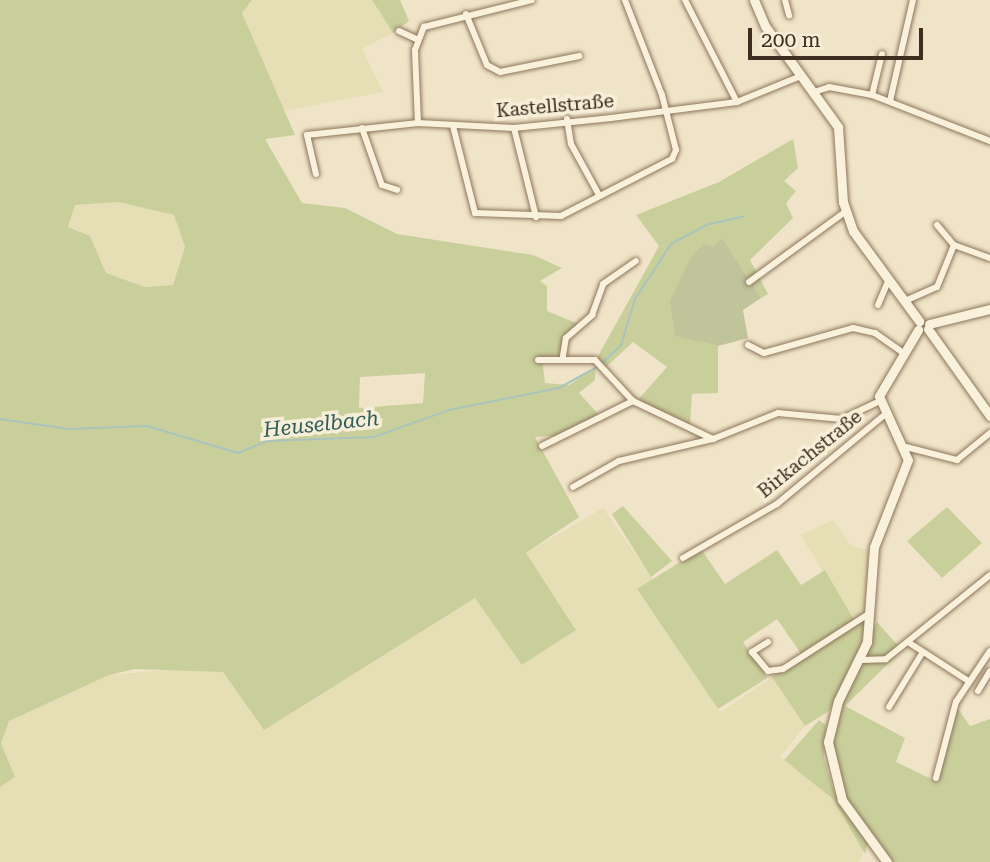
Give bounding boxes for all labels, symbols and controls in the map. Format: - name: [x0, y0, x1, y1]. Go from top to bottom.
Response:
- scale bar: [752, 14, 927, 58]
- text: 200 m: [761, 28, 821, 52]
- street label: Kastellstraße: [495, 89, 615, 123]
- water label: Heuselbach: [262, 405, 380, 443]
- street label: Birkachstraße: [753, 405, 867, 503]

